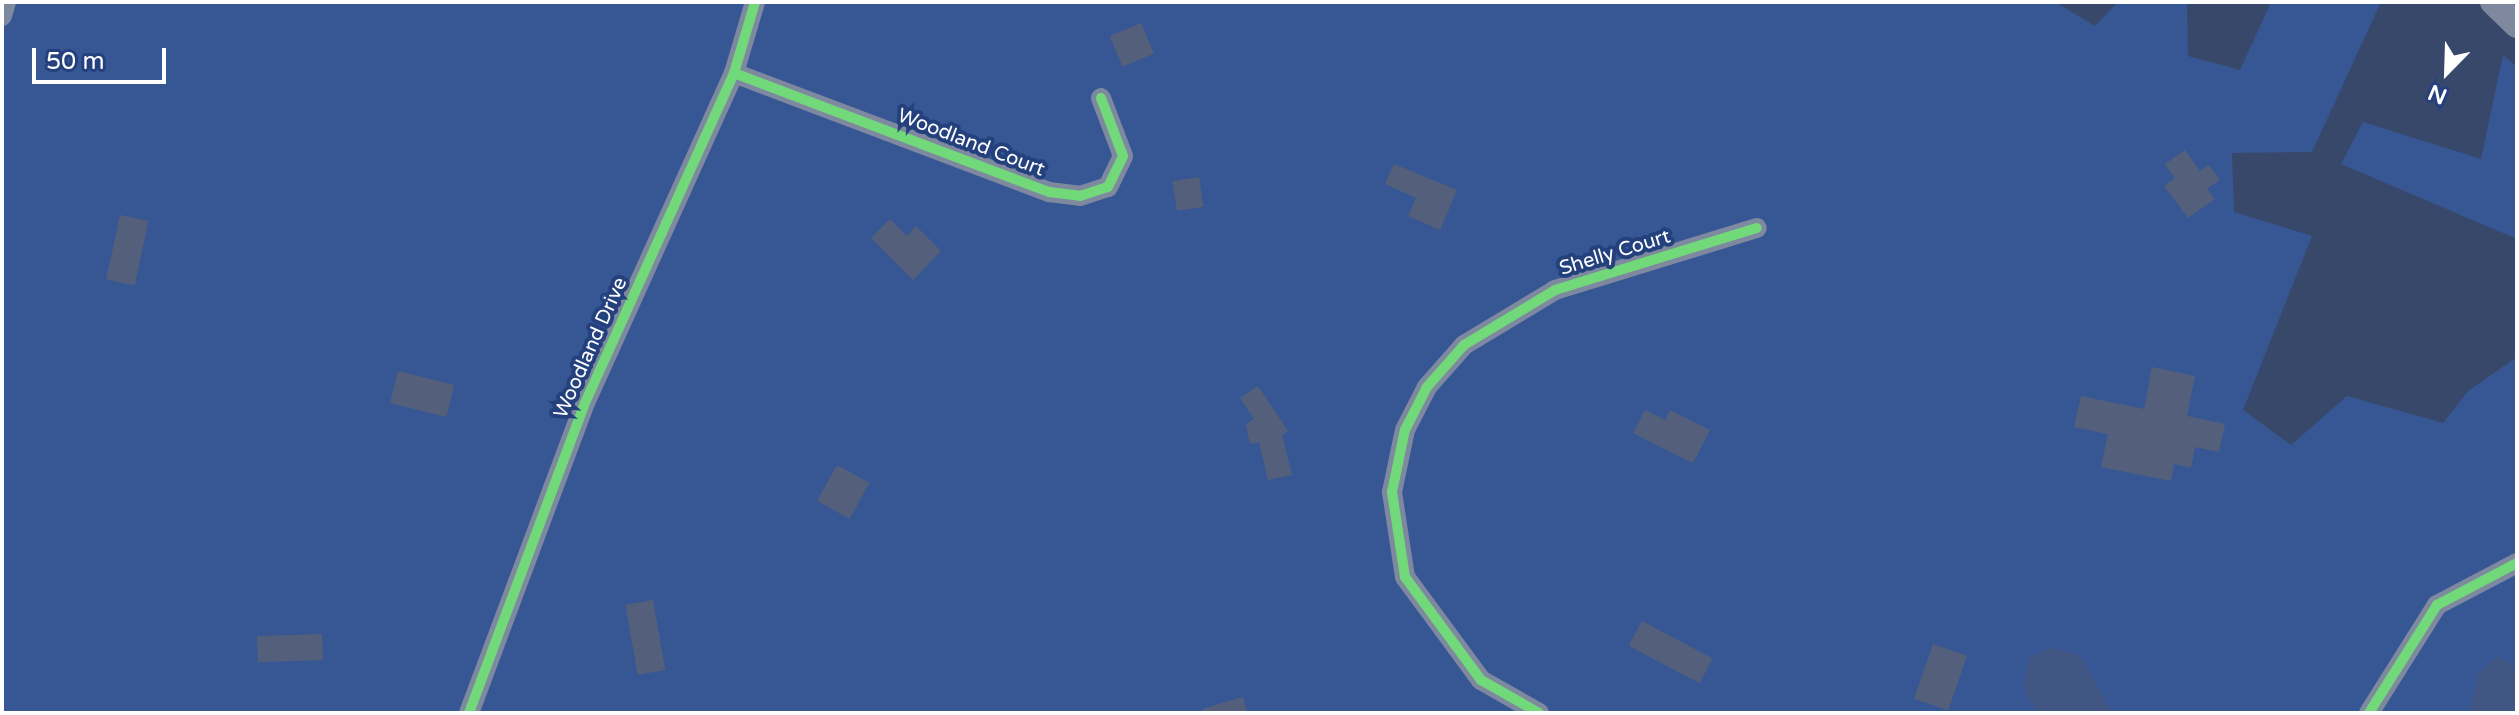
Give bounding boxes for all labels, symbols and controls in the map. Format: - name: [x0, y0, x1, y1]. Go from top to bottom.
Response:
- scale bar: [36, 32, 170, 82]
- north arrow: [2407, 32, 2487, 112]
- text: 50 m: [46, 47, 104, 76]
- text: N: [2424, 79, 2451, 110]
- street label: Woodland Court: [894, 104, 1048, 182]
- street label: Shelly Court: [1557, 225, 1673, 281]
- street label: Woodland Drive: [549, 274, 633, 422]

